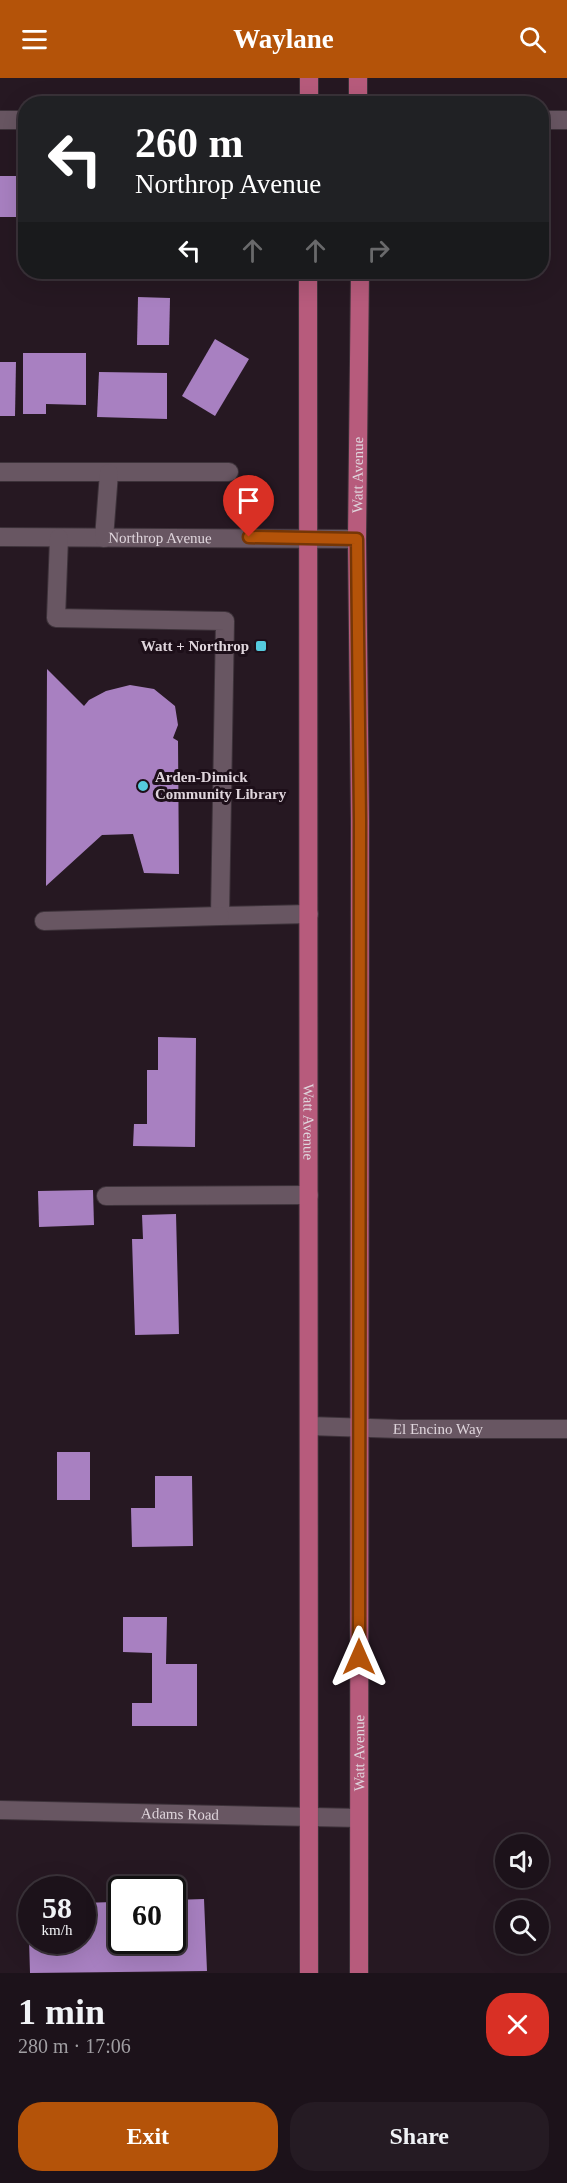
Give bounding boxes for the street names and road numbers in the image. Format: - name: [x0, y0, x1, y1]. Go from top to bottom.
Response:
- street label: Watt Avenue: [349, 436, 366, 513]
- street label: Northrop Avenue: [108, 530, 212, 546]
- street label: Watt Avenue: [300, 1084, 317, 1161]
- street label: El Encino Way: [393, 1421, 484, 1437]
- street label: Watt Avenue: [351, 1714, 367, 1791]
- street label: Adams Road: [141, 1805, 220, 1823]

